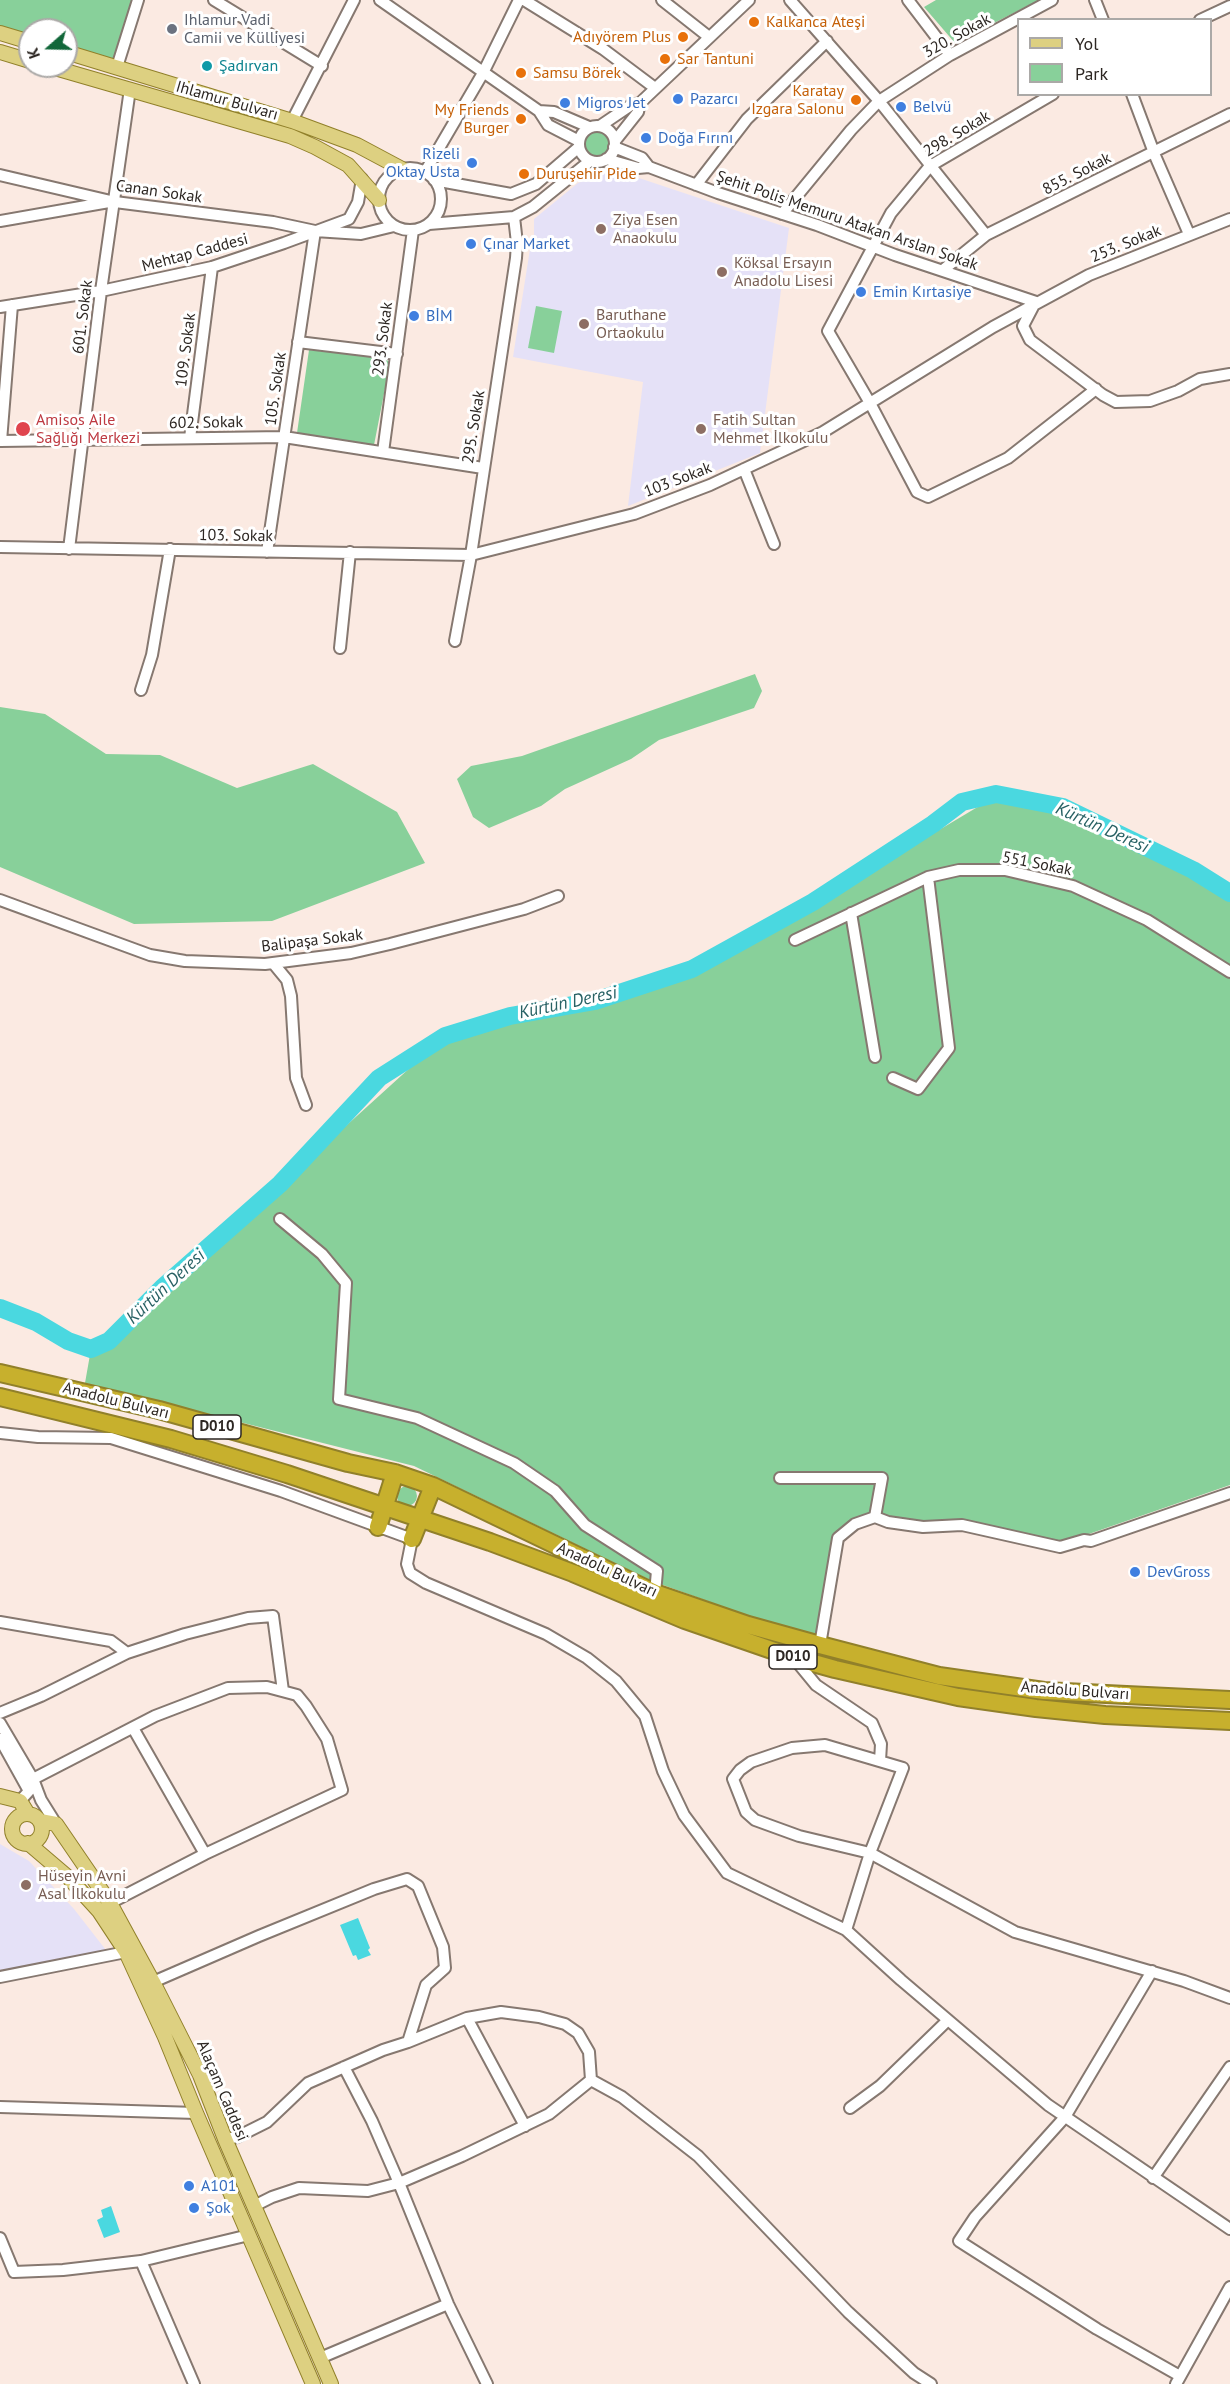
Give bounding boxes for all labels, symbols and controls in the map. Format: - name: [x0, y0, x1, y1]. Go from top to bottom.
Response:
- place label: Ihlamur Vadi Camii ve Külliyesi: [184, 10, 305, 48]
- street label: 320. Sokak: [920, 10, 994, 62]
- place label: Kalkanca Ateşi: [766, 12, 865, 32]
- marker: Kalkanca Ateşi: [747, 15, 761, 29]
- north arrow: [18, 18, 78, 78]
- legend: [1017, 18, 1212, 96]
- marker: Ihlamur Vadi Camii ve Külliyesi: [165, 22, 179, 36]
- place label: Adıyörem Plus: [573, 27, 671, 47]
- marker: Adıyörem Plus: [676, 30, 690, 44]
- text: Yol: [1075, 32, 1098, 55]
- text: K: [22, 45, 44, 62]
- place label: Sar Tantuni: [677, 49, 754, 69]
- marker: Sar Tantuni: [658, 52, 672, 66]
- place label: Şadırvan: [219, 56, 278, 76]
- marker: Şadırvan: [200, 59, 214, 73]
- text: Park: [1075, 62, 1108, 85]
- place label: Samsu Börek: [533, 63, 621, 83]
- marker: Samsu Börek: [514, 66, 528, 80]
- street label: Ihlamur Bulvarı: [174, 77, 280, 125]
- place label: Karatay Izgara Salonu: [751, 81, 844, 119]
- place label: Pazarcı: [690, 89, 738, 109]
- marker: Pazarcı: [671, 92, 685, 106]
- place label: Migros Jet: [577, 93, 646, 113]
- marker: Karatay Izgara Salonu: [849, 93, 863, 107]
- marker: Migros Jet: [558, 96, 572, 110]
- place label: Belvü: [913, 97, 951, 117]
- place label: My Friends Burger: [434, 100, 509, 138]
- marker: Belvü: [894, 100, 908, 114]
- street label: 298. Sokak: [920, 107, 994, 161]
- marker: My Friends Burger: [514, 112, 528, 126]
- place label: Doğa Fırını: [658, 128, 733, 148]
- marker: Doğa Fırını: [639, 131, 653, 145]
- place label: Rizeli Oktay Usta: [386, 144, 460, 182]
- street label: 855. Sokak: [1040, 149, 1114, 199]
- marker: Rizeli Oktay Usta: [465, 156, 479, 170]
- place label: Duruşehir Pide: [536, 164, 637, 184]
- marker: Duruşehir Pide: [517, 167, 531, 181]
- street label: Şehit Polis Memuru Atakan Arslan Sokak: [714, 167, 980, 275]
- street label: Canan Sokak: [115, 176, 203, 208]
- place label: Ziya Esen Anaokulu: [613, 210, 678, 248]
- street label: 253. Sokak: [1088, 221, 1164, 267]
- marker: Ziya Esen Anaokulu: [594, 222, 608, 236]
- street label: Mehtap Caddesi: [140, 230, 250, 276]
- place label: Çınar Market: [483, 234, 570, 254]
- marker: Çınar Market: [464, 237, 478, 251]
- place label: Köksal Ersayın Anadolu Lisesi: [734, 253, 833, 291]
- marker: Köksal Ersayın Anadolu Lisesi: [715, 265, 729, 279]
- street label: 601. Sokak: [69, 279, 97, 355]
- place label: Emin Kırtasiye: [873, 282, 972, 302]
- marker: Emin Kırtasiye: [854, 285, 868, 299]
- street label: 293. Sokak: [369, 301, 397, 377]
- place label: Baruthane Ortaokulu: [596, 305, 666, 343]
- place label: BİM: [426, 306, 453, 326]
- marker: BİM: [407, 309, 421, 323]
- street label: 109. Sokak: [172, 312, 200, 388]
- marker: Baruthane Ortaokulu: [577, 317, 591, 331]
- street label: 105. Sokak: [261, 351, 291, 427]
- street label: 295. Sokak: [459, 389, 489, 465]
- place label: Amisos Aile Sağlığı Merkezi: [36, 410, 140, 448]
- place label: Fatih Sultan Mehmet İlkokulu: [713, 410, 828, 448]
- street label: 602. Sokak: [169, 413, 243, 433]
- marker: Amisos Aile Sağlığı Merkezi: [14, 420, 32, 438]
- marker: Fatih Sultan Mehmet İlkokulu: [694, 422, 708, 436]
- street label: 103 Sokak: [642, 458, 714, 502]
- street label: 103. Sokak: [199, 526, 273, 546]
- water label: Kürtün Deresi: [1052, 798, 1152, 858]
- street label: 551 Sokak: [1000, 848, 1074, 880]
- street label: Balipaşa Sokak: [260, 925, 364, 957]
- water label: Kürtün Deresi: [517, 982, 619, 1024]
- water label: Kürtün Deresi: [122, 1245, 210, 1329]
- street label: Anadolu Bulvarı: [61, 1379, 171, 1423]
- road number: D010: [193, 1415, 241, 1439]
- street label: Anadolu Bulvarı: [554, 1538, 660, 1602]
- place label: DevGross: [1147, 1562, 1210, 1582]
- marker: DevGross: [1128, 1565, 1142, 1579]
- road number: D010: [769, 1645, 817, 1669]
- street label: Anadolu Bulvarı: [1020, 1678, 1130, 1704]
- place label: Hüseyin Avni Asal İlkokulu: [38, 1866, 126, 1904]
- marker: Hüseyin Avni Asal İlkokulu: [19, 1878, 33, 1892]
- street label: Alaçam Caddesi: [192, 2038, 252, 2144]
- place label: A101: [201, 2176, 237, 2196]
- marker: A101: [182, 2179, 196, 2193]
- place label: Şok: [206, 2198, 231, 2218]
- marker: Şok: [187, 2201, 201, 2215]

